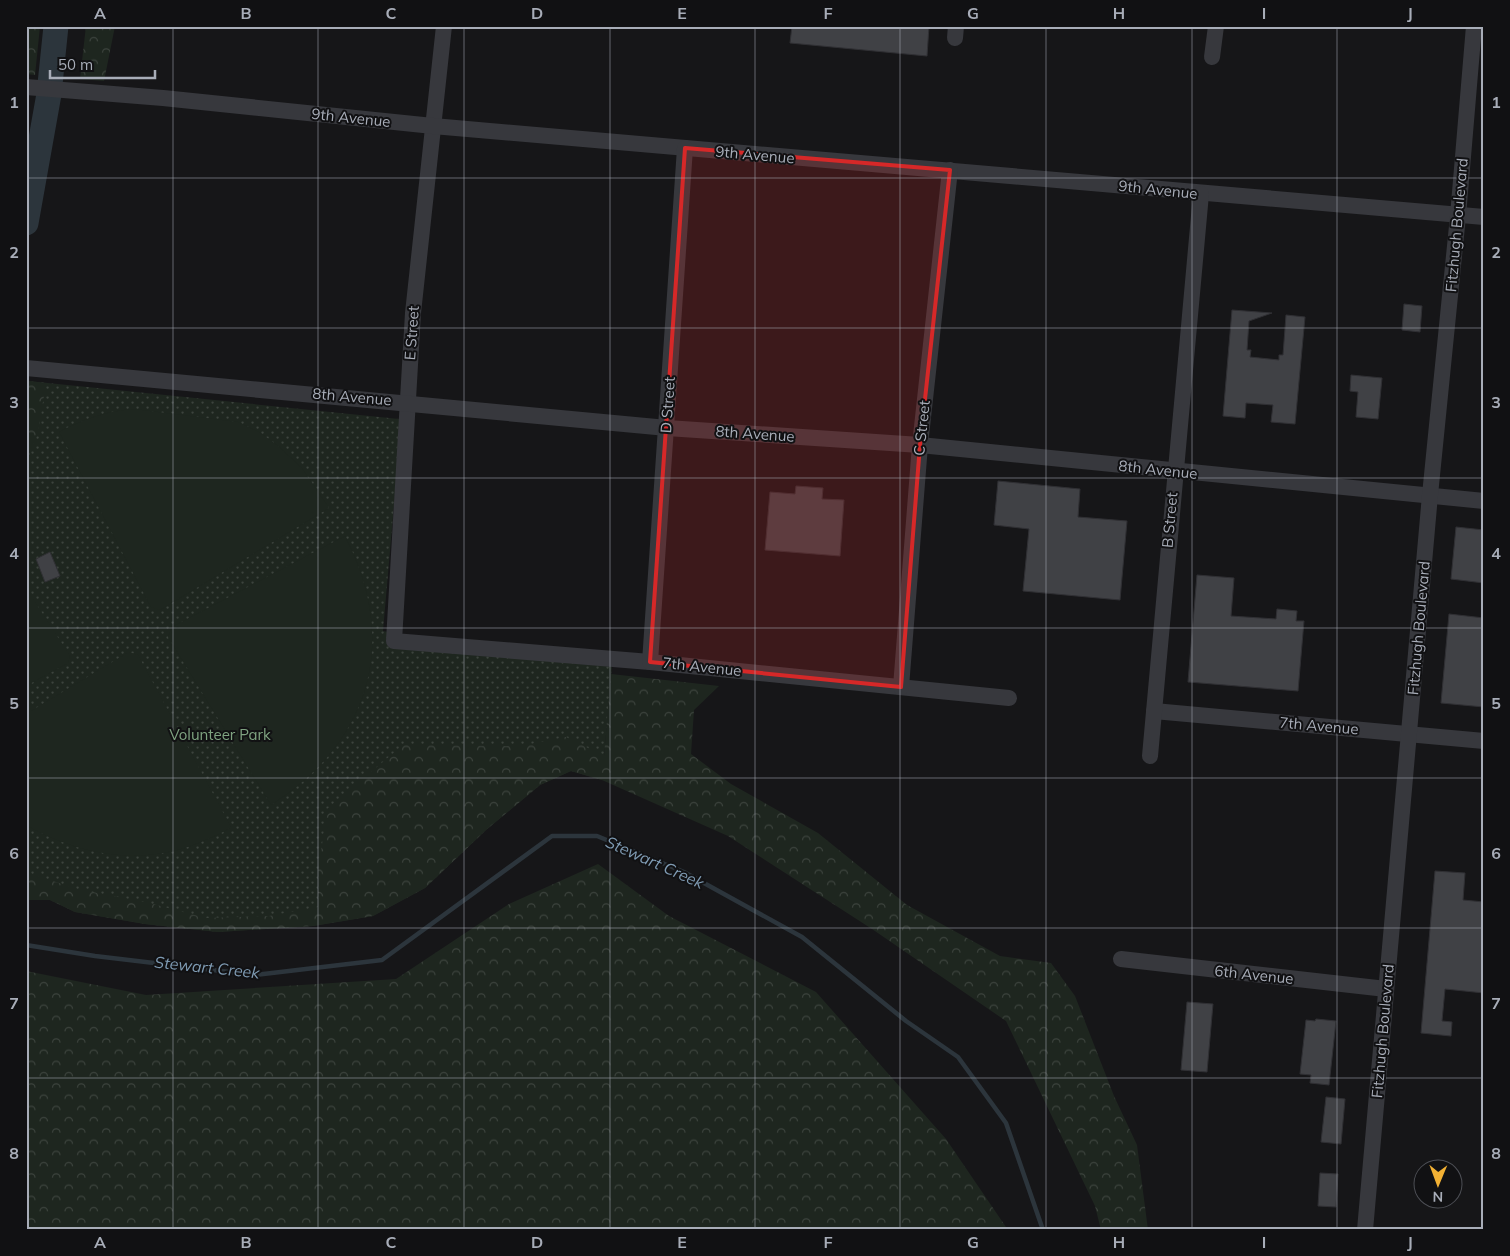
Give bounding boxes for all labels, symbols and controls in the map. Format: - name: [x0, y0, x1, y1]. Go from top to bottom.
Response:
- text: A: [94, 3, 106, 23]
- text: B: [240, 3, 252, 23]
- text: C: [386, 3, 397, 23]
- text: D: [531, 3, 543, 23]
- text: E: [677, 3, 687, 23]
- text: F: [823, 3, 833, 23]
- text: G: [967, 3, 979, 23]
- text: H: [1113, 3, 1125, 23]
- text: I: [1262, 3, 1266, 23]
- text: J: [1407, 3, 1413, 23]
- scale bar: [50, 48, 155, 80]
- text: 50 m: [58, 55, 93, 74]
- text: 1: [9, 92, 19, 112]
- text: 1: [1491, 92, 1501, 112]
- street label: 9th Avenue: [311, 104, 391, 131]
- street label: 9th Avenue: [715, 142, 795, 167]
- street label: Fitzhugh Boulevard: [1441, 157, 1472, 293]
- street label: 9th Avenue: [1118, 176, 1198, 203]
- text: 2: [9, 242, 19, 262]
- text: 2: [1491, 242, 1501, 262]
- street label: E Street: [400, 305, 423, 361]
- street label: D Street: [656, 376, 679, 434]
- street label: 8th Avenue: [312, 384, 392, 409]
- text: 3: [9, 392, 19, 412]
- text: 3: [1491, 392, 1501, 412]
- street label: C Street: [909, 399, 934, 457]
- street label: 8th Avenue: [715, 421, 795, 446]
- street label: 8th Avenue: [1118, 456, 1198, 483]
- street label: B Street: [1158, 491, 1181, 548]
- text: 4: [9, 543, 19, 563]
- text: 4: [1491, 543, 1501, 563]
- street label: Fitzhugh Boulevard: [1403, 560, 1434, 696]
- street label: 7th Avenue: [662, 653, 742, 680]
- text: 5: [9, 693, 19, 713]
- text: 5: [1491, 693, 1501, 713]
- street label: 7th Avenue: [1279, 713, 1359, 738]
- park label: Volunteer Park: [169, 725, 271, 744]
- water label: Stewart Creek: [603, 831, 708, 893]
- text: 6: [9, 843, 19, 863]
- text: 6: [1491, 843, 1501, 863]
- water label: Stewart Creek: [153, 952, 261, 983]
- street label: 6th Avenue: [1214, 961, 1294, 988]
- street label: Fitzhugh Boulevard: [1367, 963, 1398, 1099]
- text: 7: [9, 993, 19, 1013]
- text: 7: [1491, 993, 1501, 1013]
- text: 8: [9, 1143, 19, 1163]
- text: 8: [1491, 1143, 1501, 1163]
- north arrow: [1412, 1158, 1462, 1208]
- text: N: [1432, 1188, 1443, 1206]
- text: A: [94, 1232, 106, 1252]
- text: B: [240, 1232, 252, 1252]
- text: C: [386, 1232, 397, 1252]
- text: D: [531, 1232, 543, 1252]
- text: E: [677, 1232, 687, 1252]
- text: F: [823, 1232, 833, 1252]
- text: G: [967, 1232, 979, 1252]
- text: H: [1113, 1232, 1125, 1252]
- text: I: [1262, 1232, 1266, 1252]
- text: J: [1407, 1232, 1413, 1252]

